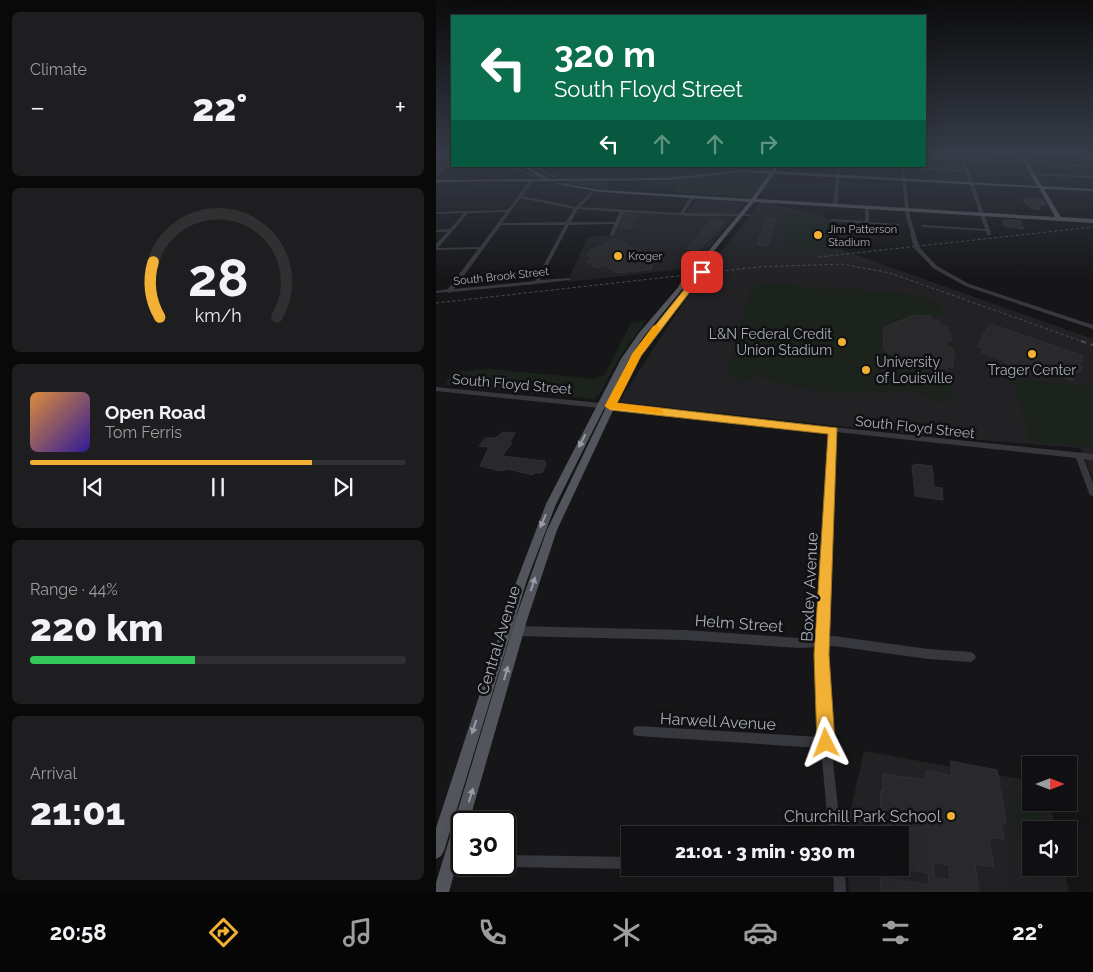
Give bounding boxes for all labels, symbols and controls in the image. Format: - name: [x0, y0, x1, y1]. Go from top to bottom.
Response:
- text: 320 m: [554, 34, 656, 75]
- icon: left: [471, 35, 536, 100]
- text: Climate: [30, 60, 87, 79]
- text: South Floyd Street: [554, 76, 743, 102]
- text: 22°: [192, 85, 247, 130]
- text: −: [30, 91, 45, 124]
- text: +: [394, 91, 406, 124]
- icon: left: [595, 130, 623, 158]
- icon: ahead: [648, 130, 676, 158]
- icon: ahead: [701, 130, 729, 158]
- icon: right: [754, 130, 782, 158]
- place label: Jim Patterson Stadium: [828, 223, 897, 249]
- marker: Jim Patterson Stadium: [812, 229, 824, 241]
- text: 28: [188, 247, 248, 308]
- marker: Kroger: [612, 250, 624, 262]
- place label: Kroger: [628, 250, 663, 263]
- pin: [681, 251, 723, 293]
- icon: arrive: [688, 258, 716, 286]
- street label: South Brook Street: [453, 265, 550, 288]
- text: km/h: [194, 305, 242, 326]
- place label: L&N Federal Credit Union Stadium: [709, 326, 832, 358]
- marker: L&N Federal Credit Union Stadium: [836, 336, 848, 348]
- marker: Trager Center: [1026, 348, 1038, 360]
- place label: University of Louisville: [876, 354, 953, 386]
- place label: Trager Center: [988, 362, 1076, 378]
- marker: University of Louisville: [860, 364, 872, 376]
- street label: South Floyd Street: [451, 371, 573, 397]
- text: Open Road: [105, 401, 206, 423]
- street label: South Floyd Street: [854, 413, 976, 441]
- text: Tom Ferris: [105, 423, 182, 442]
- one-way arrow: [578, 434, 586, 448]
- icon: previous: [79, 473, 107, 501]
- icon: pause: [204, 473, 232, 501]
- icon: next: [329, 473, 357, 501]
- one-way arrow: [539, 514, 547, 528]
- street label: Boxley Avenue: [797, 532, 822, 642]
- one-way arrow: [529, 576, 537, 591]
- text: Range · 44%: [30, 580, 118, 599]
- street label: Central Avenue: [473, 583, 524, 697]
- text: 220 km: [30, 605, 163, 650]
- street label: Helm Street: [694, 611, 784, 636]
- one-way arrow: [503, 665, 511, 680]
- street label: Harwell Avenue: [659, 709, 776, 734]
- position arrow: [799, 716, 851, 768]
- one-way arrow: [470, 720, 478, 735]
- north arrow: [1022, 756, 1077, 811]
- map controls: [1022, 756, 1077, 876]
- text: Arrival: [30, 764, 77, 783]
- one-way arrow: [467, 788, 475, 803]
- text: 21:01: [30, 789, 125, 834]
- place label: Churchill Park School: [784, 807, 942, 826]
- marker: Churchill Park School: [945, 810, 957, 822]
- speed limit sign: 30: [451, 811, 516, 876]
- button: sound: [1022, 821, 1077, 876]
- text: 21:01 · 3 min · 930 m: [675, 840, 855, 862]
- icon: directions: [206, 915, 241, 950]
- icon: music: [340, 915, 375, 950]
- icon: phone: [475, 915, 510, 950]
- icon: climate: [609, 915, 644, 950]
- icon: car: [743, 915, 778, 950]
- icon: filters: [878, 915, 913, 950]
- text: 20:58: [50, 919, 107, 945]
- text: 22°: [1012, 919, 1043, 945]

